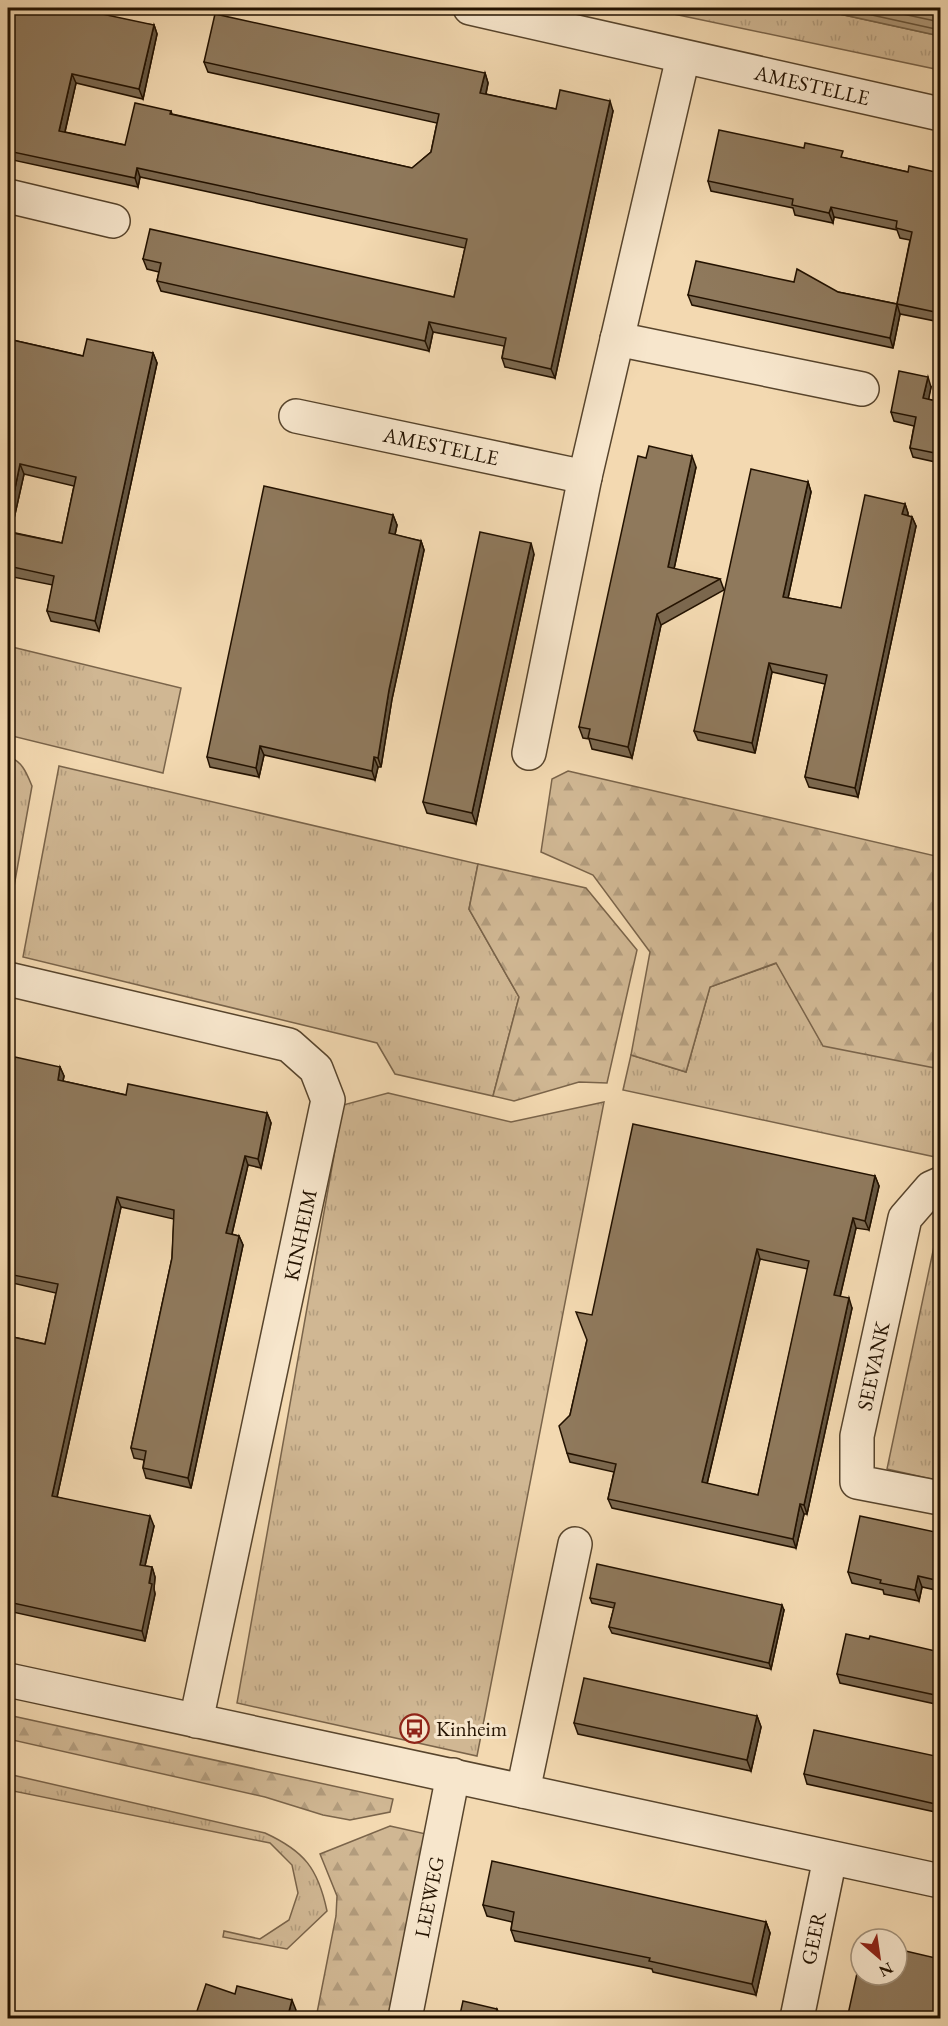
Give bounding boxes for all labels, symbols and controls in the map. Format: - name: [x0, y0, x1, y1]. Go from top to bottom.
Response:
- street label: AMESTELLE: [751, 58, 872, 111]
- street label: AMESTELLE: [380, 420, 501, 471]
- street label: KINHEIM: [277, 1187, 323, 1283]
- street label: SEEVANK: [850, 1318, 896, 1413]
- bus stop icon: Kinheim: [399, 1712, 431, 1744]
- place label: Kinheim: [436, 1715, 507, 1742]
- street label: LEEWEG: [408, 1854, 450, 1940]
- street label: GEER: [794, 1908, 832, 1967]
- north arrow: [849, 1927, 909, 1987]
- text: N: [875, 1957, 897, 1982]

